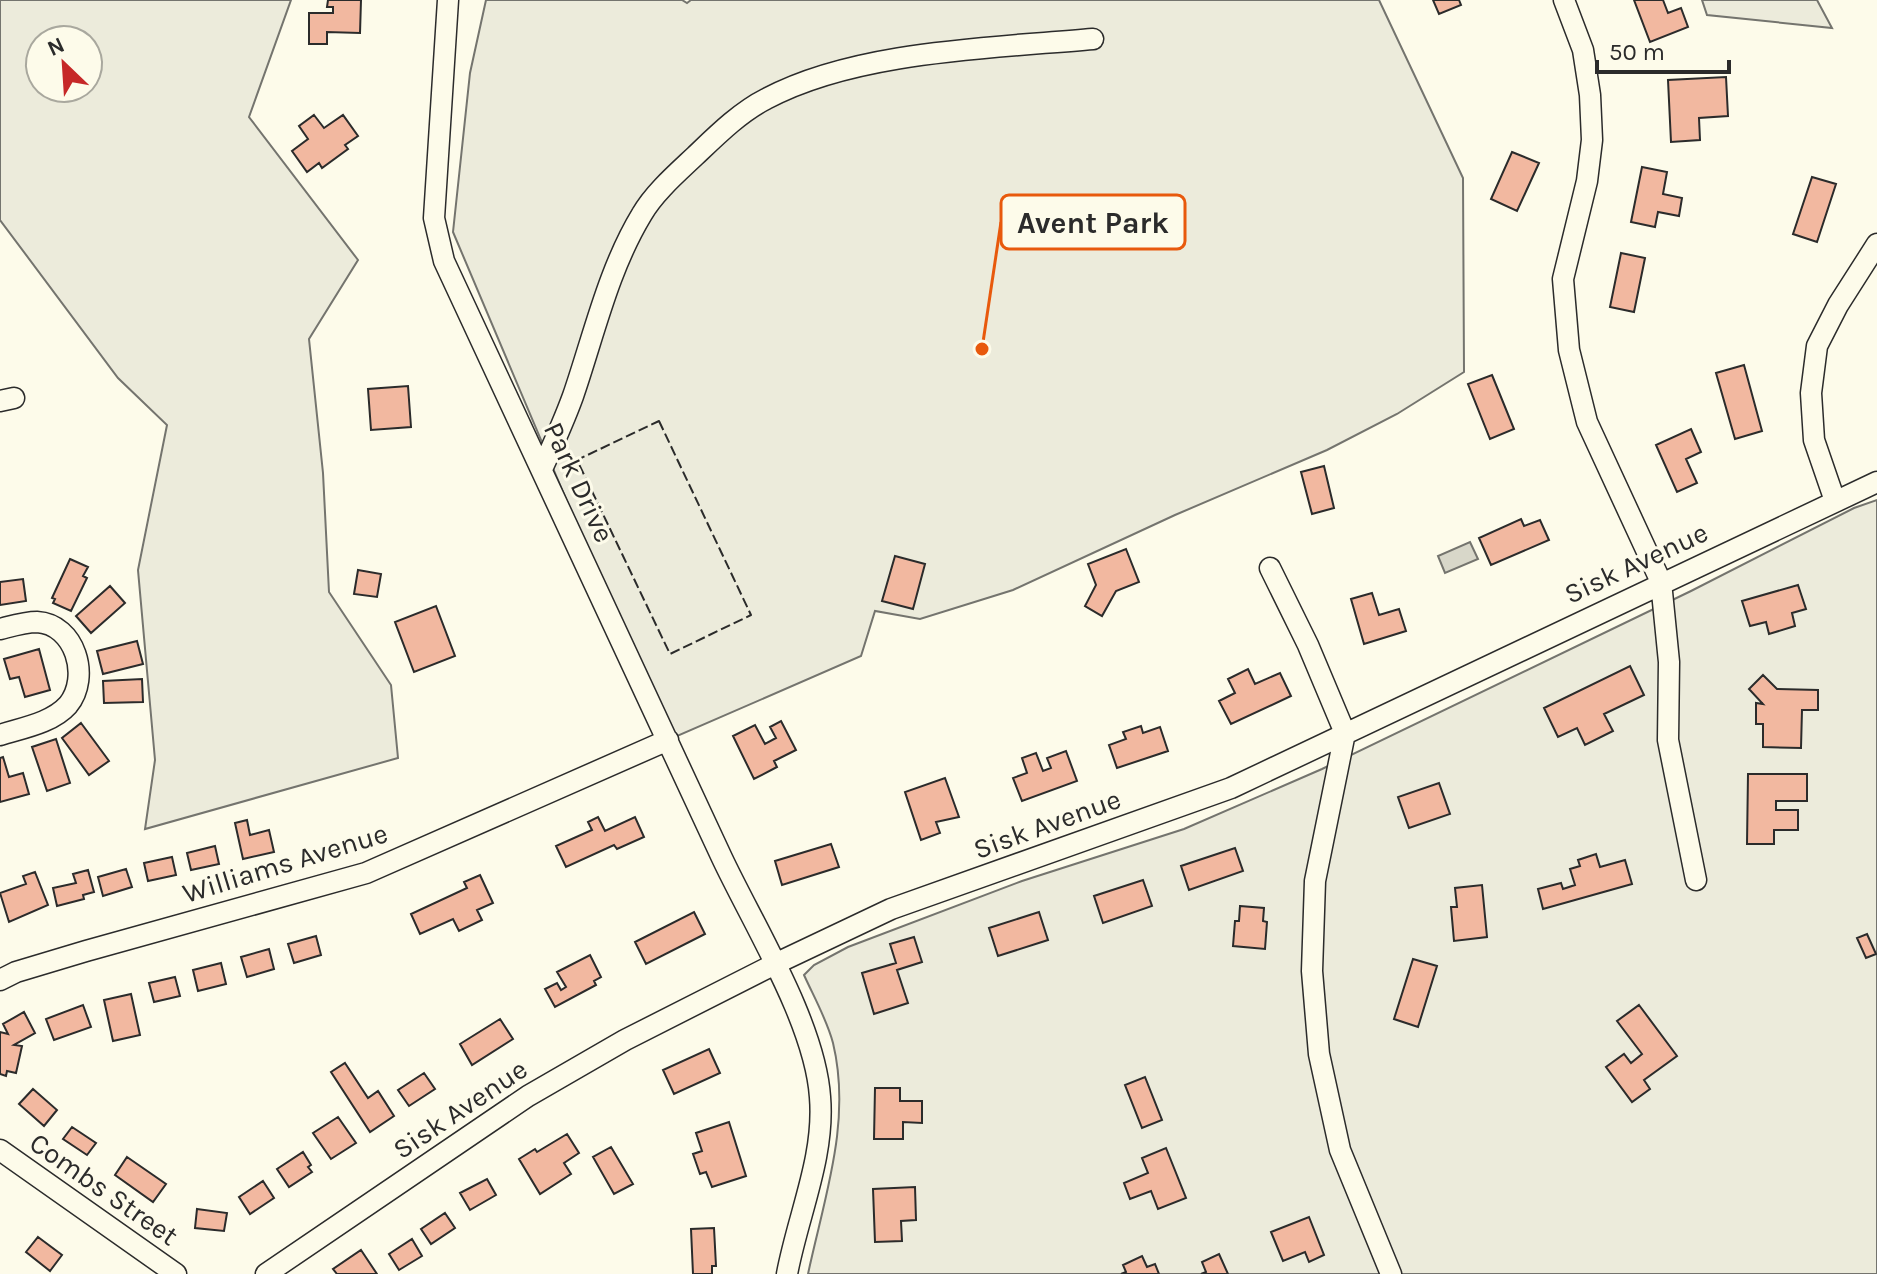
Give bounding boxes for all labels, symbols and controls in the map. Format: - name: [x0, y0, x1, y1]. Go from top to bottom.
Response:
- north arrow: [24, 24, 104, 104]
- scale bar: [1597, 24, 1729, 74]
- text: N: [43, 32, 69, 62]
- text: 50 m: [1609, 38, 1665, 66]
- callout: Avent Park: [1001, 195, 1185, 249]
- text: Avent Park: [1017, 205, 1169, 241]
- street label: Park Drive: [537, 417, 621, 547]
- street label: Sisk Avenue: [1559, 515, 1713, 611]
- street label: Sisk Avenue: [969, 782, 1125, 866]
- street label: Williams Avenue: [179, 816, 391, 910]
- street label: Sisk Avenue: [387, 1052, 533, 1166]
- street label: Combs Street: [23, 1126, 185, 1252]

